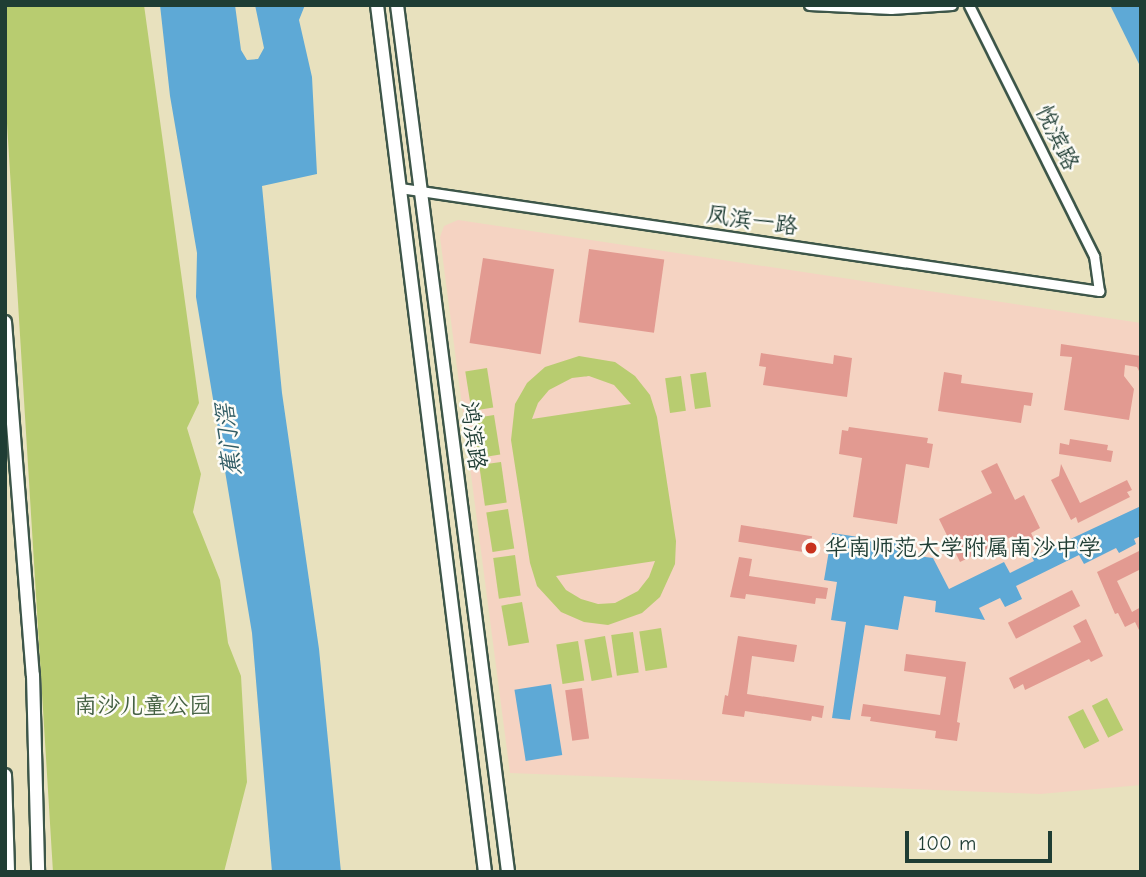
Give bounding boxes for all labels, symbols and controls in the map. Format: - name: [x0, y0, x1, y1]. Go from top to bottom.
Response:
- street label: 悦滨路: [1029, 101, 1085, 175]
- street label: 凤滨一路: [705, 201, 799, 241]
- street label: 鸿滨路: [455, 400, 491, 472]
- water label: 蕉门滘: [211, 403, 247, 477]
- place label: 华南师范大学附属南沙中学: [825, 534, 1101, 562]
- marker: 华南师范大学附属南沙中学: [803, 540, 819, 556]
- park label: 南沙儿童公园: [74, 692, 212, 720]
- scale bar: [908, 818, 1055, 862]
- text: 100 m: [918, 831, 976, 855]

